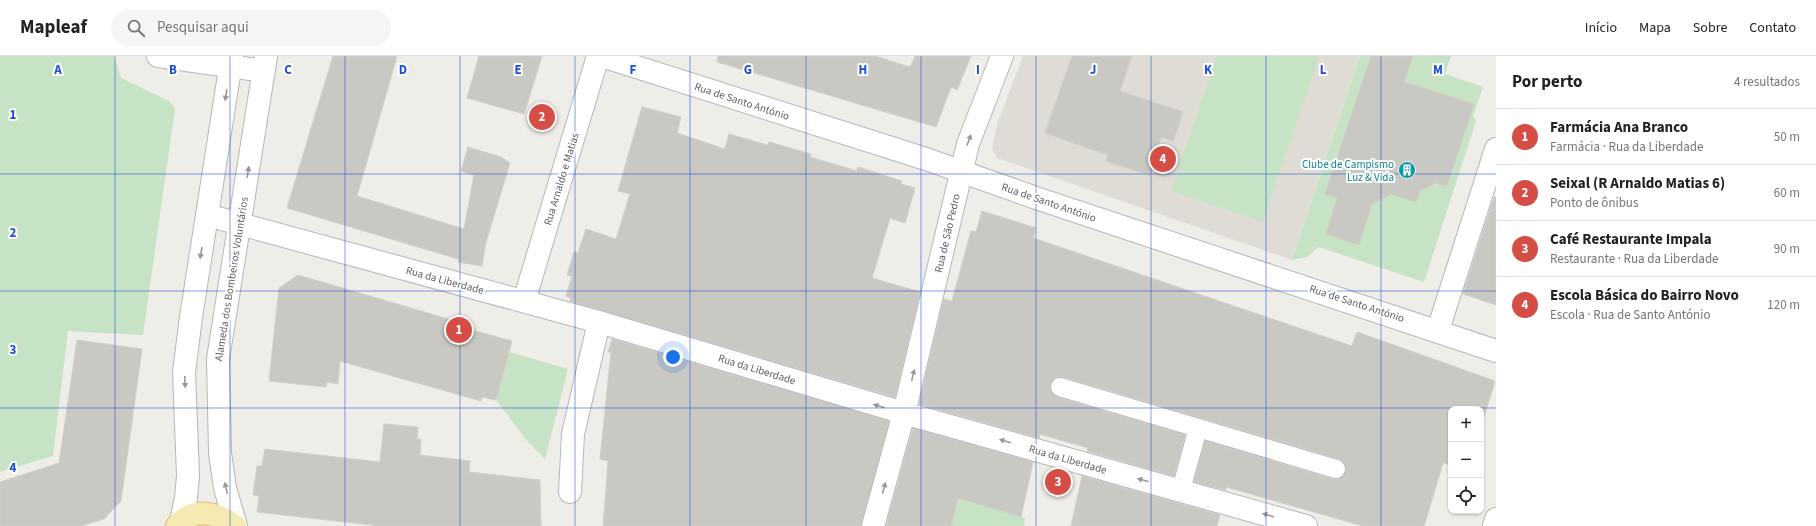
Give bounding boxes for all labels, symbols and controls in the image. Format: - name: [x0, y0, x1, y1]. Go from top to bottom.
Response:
- search box: [111, 10, 391, 46]
- text: Mapleaf: [20, 14, 87, 41]
- icon: search: [125, 17, 147, 39]
- text: Pesquisar aqui: [157, 17, 249, 38]
- text: Início: [1585, 18, 1617, 38]
- text: Mapa: [1639, 18, 1671, 38]
- text: Sobre: [1693, 18, 1727, 38]
- text: Contato: [1749, 18, 1796, 38]
- text: A: [53, 61, 62, 79]
- text: B: [169, 61, 177, 79]
- text: C: [284, 61, 292, 79]
- text: D: [399, 61, 407, 79]
- text: E: [514, 61, 522, 79]
- text: F: [630, 61, 637, 79]
- text: G: [744, 61, 752, 79]
- text: H: [859, 61, 867, 79]
- text: I: [976, 61, 980, 79]
- text: J: [1090, 61, 1096, 79]
- text: K: [1204, 61, 1213, 79]
- text: L: [1320, 61, 1327, 79]
- text: M: [1433, 61, 1443, 79]
- text: Por perto: [1512, 70, 1582, 94]
- text: 4 resultados: [1734, 73, 1800, 91]
- street label: Rua de Santo António: [692, 79, 791, 124]
- one-way arrow: [223, 88, 229, 101]
- pin: 2: [529, 102, 555, 132]
- text: 1: [10, 106, 17, 124]
- text: Farmácia Ana Branco: [1550, 117, 1688, 138]
- text: 1: [1522, 128, 1528, 146]
- text: 50 m: [1774, 128, 1800, 146]
- street label: Rua Arnaldo e Matias: [540, 131, 583, 227]
- one-way arrow: [967, 133, 973, 145]
- text: Farmácia · Rua da Liberdade: [1550, 138, 1703, 156]
- pin: 4: [1150, 144, 1176, 174]
- place label: Clube de Campismo Luz & Vida: [1302, 157, 1394, 185]
- building icon: Clube de Campismo Luz & Vida: [1397, 160, 1417, 180]
- one-way arrow: [245, 165, 251, 178]
- text: Seixal (R Arnaldo Matias 6): [1550, 173, 1725, 194]
- street label: Rua de Santo António: [1000, 179, 1098, 226]
- text: 2: [1522, 184, 1528, 202]
- text: 60 m: [1774, 184, 1800, 202]
- street label: Rua de São Pedro: [931, 192, 964, 274]
- text: Ponto de ônibus: [1550, 194, 1638, 212]
- street label: Alameda dos Bombeiros Voluntários: [211, 195, 252, 362]
- text: 2: [10, 224, 17, 242]
- text: Café Restaurante Impala: [1550, 229, 1712, 250]
- text: 3: [1522, 240, 1528, 258]
- text: 90 m: [1774, 240, 1800, 258]
- one-way arrow: [198, 247, 204, 259]
- text: Restaurante · Rua da Liberdade: [1550, 250, 1719, 268]
- street label: Rua da Liberdade: [404, 263, 486, 298]
- street label: Rua de Santo António: [1307, 281, 1406, 326]
- text: Escola Básica do Bairro Novo: [1550, 285, 1739, 306]
- text: 4: [1522, 296, 1528, 314]
- text: 120 m: [1767, 296, 1800, 314]
- text: Escola · Rua de Santo António: [1550, 306, 1710, 324]
- pin: 1: [446, 315, 472, 345]
- text: 3: [10, 341, 17, 359]
- your location: [663, 347, 683, 367]
- street label: Rua da Liberdade: [716, 351, 798, 389]
- one-way arrow: [911, 369, 917, 381]
- one-way arrow: [182, 376, 188, 389]
- one-way arrow: [873, 403, 885, 409]
- map controls: [1448, 406, 1484, 514]
- button: +: [1448, 406, 1484, 442]
- one-way arrow: [998, 438, 1010, 444]
- street label: Rua da Liberdade: [1027, 441, 1109, 478]
- button: −: [1448, 442, 1484, 478]
- text: 4: [10, 459, 17, 477]
- pin: 3: [1045, 467, 1071, 497]
- one-way arrow: [1137, 477, 1149, 483]
- button: locate: [1448, 478, 1484, 514]
- one-way arrow: [222, 482, 228, 494]
- one-way arrow: [881, 482, 887, 494]
- one-way arrow: [1262, 512, 1274, 518]

